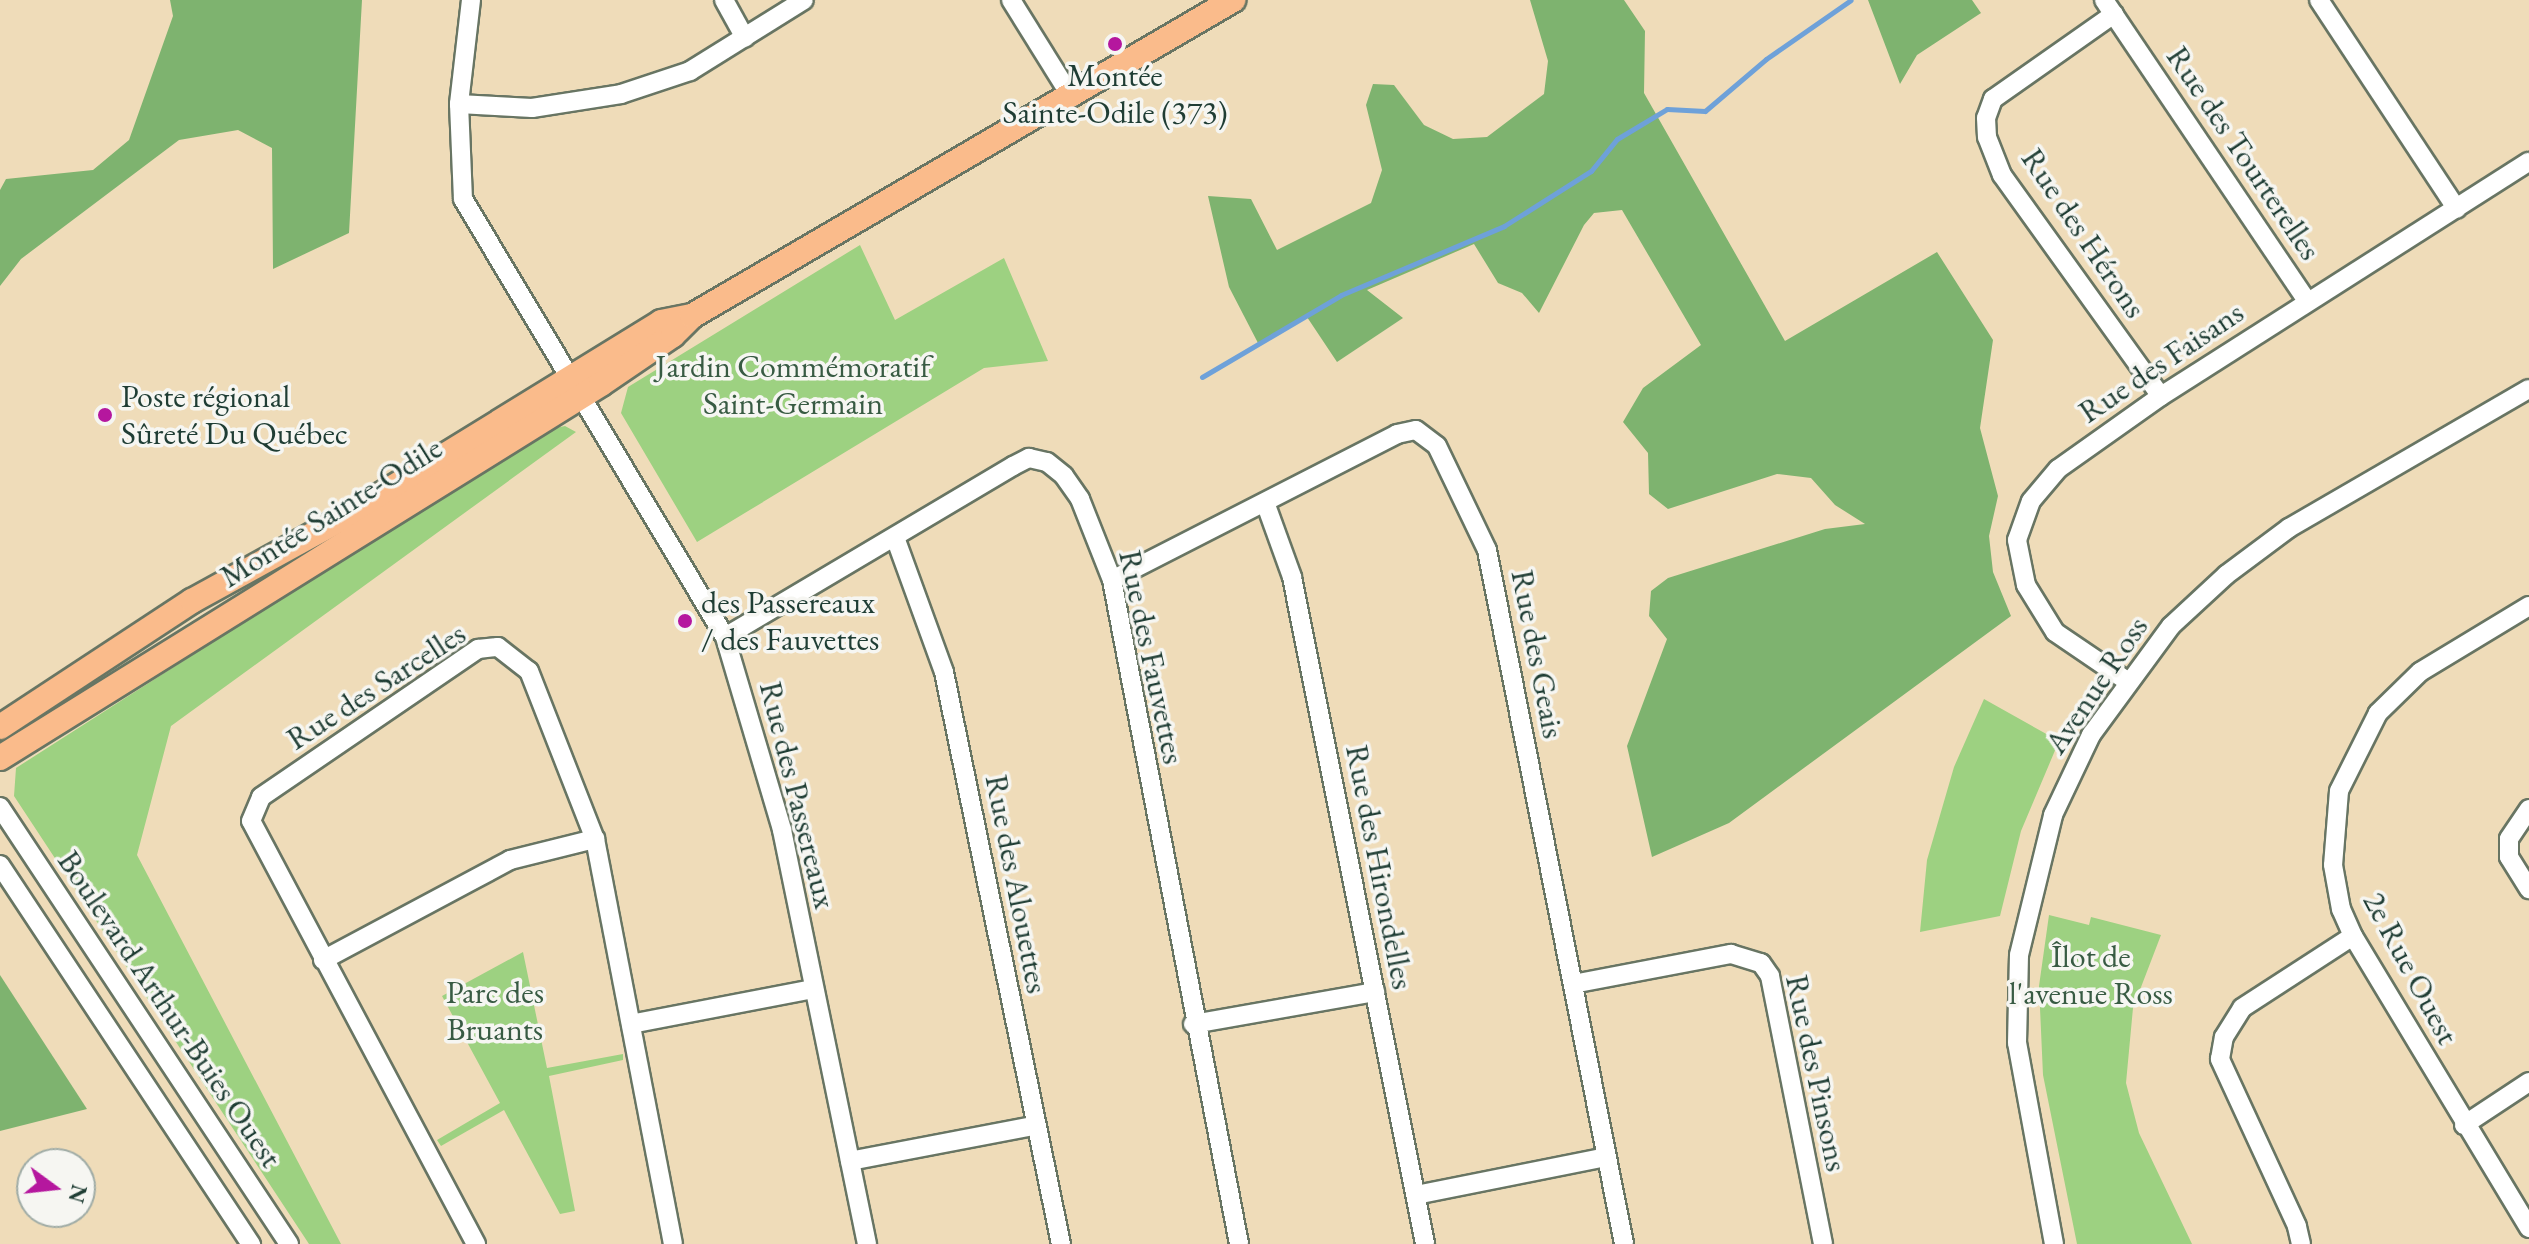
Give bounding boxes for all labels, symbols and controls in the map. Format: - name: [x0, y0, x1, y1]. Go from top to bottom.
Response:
- marker: Montée Sainte-Odile (373): [1106, 35, 1124, 53]
- street label: Rue des Tourterelles: [2158, 39, 2330, 267]
- place label: Montée Sainte-Odile (373): [1003, 57, 1227, 132]
- street label: Rue des Hérons: [2013, 141, 2155, 325]
- street label: Rue des Faisans: [2071, 293, 2251, 431]
- park label: Jardin Commémoratif Saint-Germain: [656, 348, 930, 423]
- place label: Poste régional Sûreté Du Québec: [121, 378, 348, 453]
- marker: Poste régional Sûreté Du Québec: [96, 406, 114, 424]
- street label: Montée Sainte-Odile: [213, 428, 449, 596]
- street label: Rue des Fauvettes: [1111, 547, 1193, 767]
- street label: Rue des Geais: [1503, 567, 1573, 741]
- place label: des Passereaux / des Fauvettes: [701, 584, 879, 659]
- street label: Avenue Ross: [2036, 609, 2156, 761]
- marker: des Passereaux / des Fauvettes: [676, 612, 694, 630]
- street label: Rue des Sarcelles: [279, 614, 473, 758]
- street label: Rue des Passereaux: [751, 678, 845, 912]
- street label: Rue des Hirondelles: [1337, 742, 1423, 992]
- street label: Rue des Alouettes: [977, 771, 1057, 997]
- street label: Boulevard Arthur-Buies Ouest: [50, 843, 290, 1175]
- street label: 2e Rue Ouest: [2355, 885, 2467, 1051]
- park label: Îlot de l'avenue Ross: [2009, 938, 2173, 1013]
- street label: Rue des Pinsons: [1777, 971, 1857, 1175]
- park label: Parc des Bruants: [446, 974, 544, 1049]
- north arrow: [16, 1148, 96, 1228]
- text: N: [61, 1181, 94, 1206]

